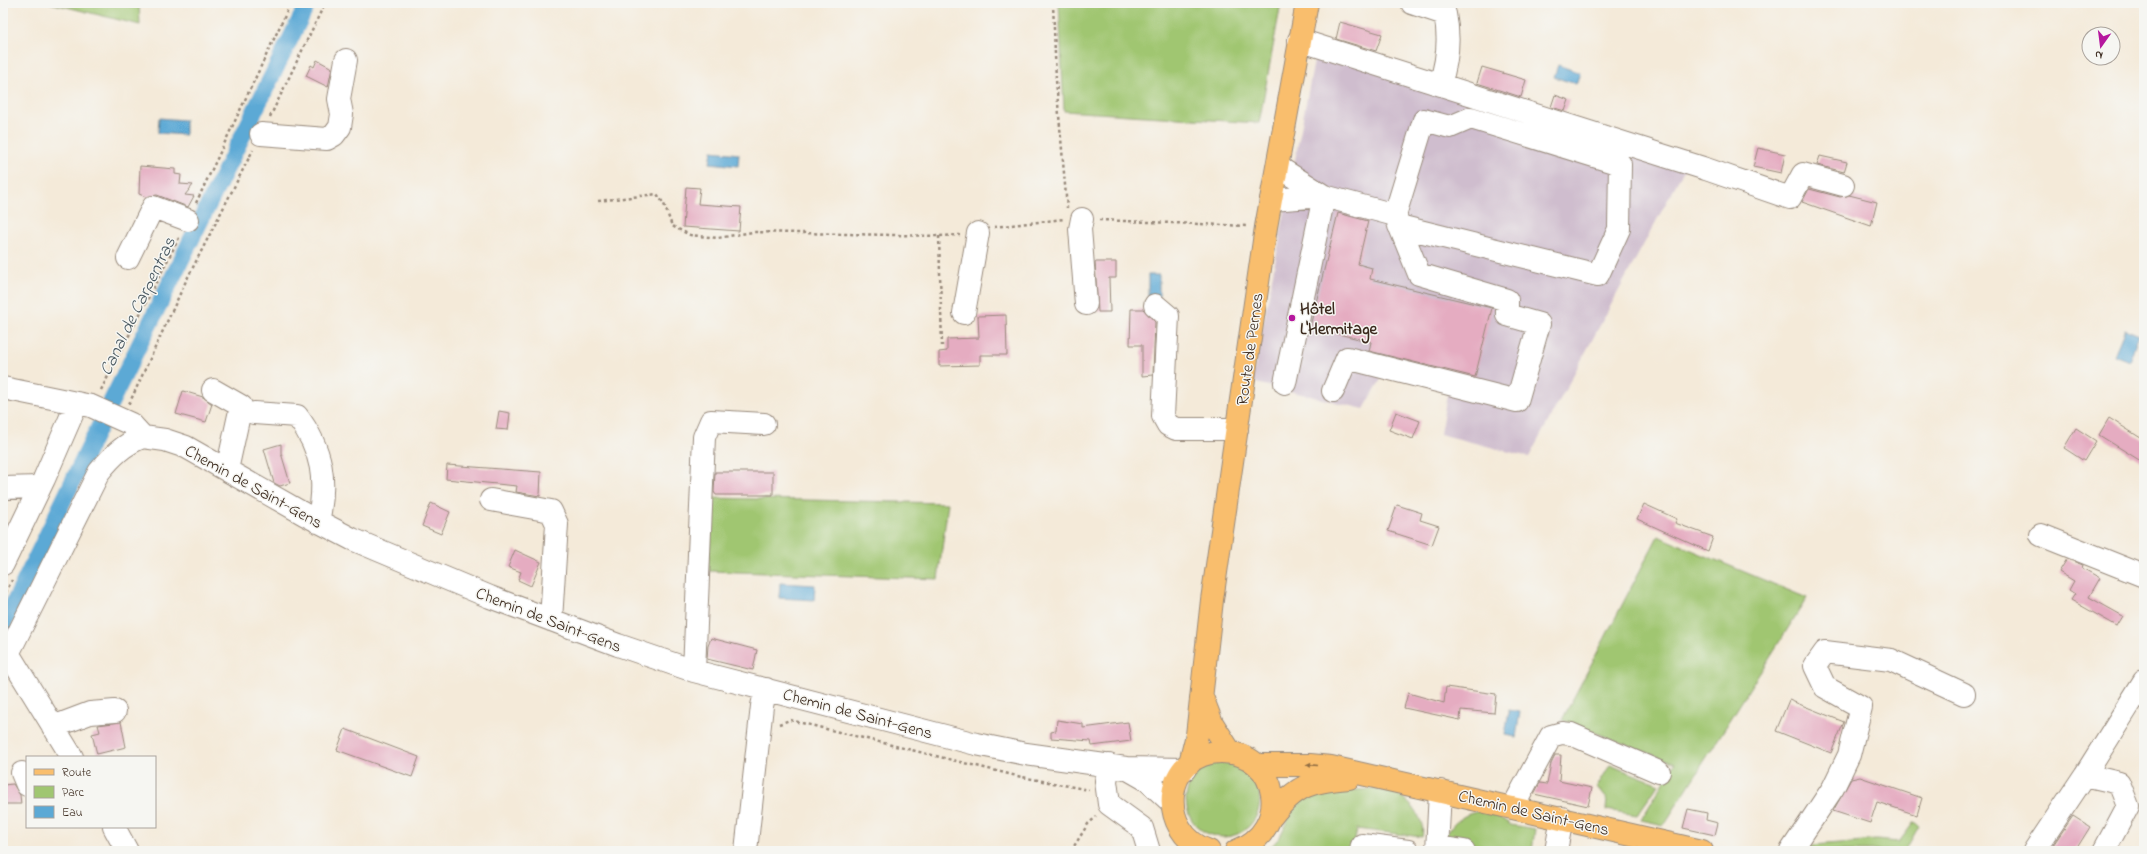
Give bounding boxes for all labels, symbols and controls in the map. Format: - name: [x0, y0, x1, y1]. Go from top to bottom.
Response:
- north arrow: [2081, 26, 2121, 66]
- text: N: [2093, 46, 2104, 63]
- water label: Canal de Carpentras: [94, 233, 184, 380]
- street label: Route de Pernes: [1230, 291, 1271, 407]
- place label: Hôtel L'Hermitage: [1300, 297, 1379, 344]
- marker: Hôtel L'Hermitage: [1287, 313, 1297, 323]
- street label: Chemin de Saint-Gens: [180, 439, 327, 536]
- street label: Chemin de Saint-Gens: [472, 581, 625, 660]
- street label: Chemin de Saint-Gens: [780, 682, 935, 746]
- legend: [26, 756, 156, 828]
- one-way arrow: [1306, 762, 1319, 769]
- text: Route: [62, 764, 92, 782]
- text: Parc: [62, 784, 84, 802]
- street label: Chemin de Saint-Gens: [1456, 784, 1612, 843]
- text: Eau: [62, 804, 83, 822]

